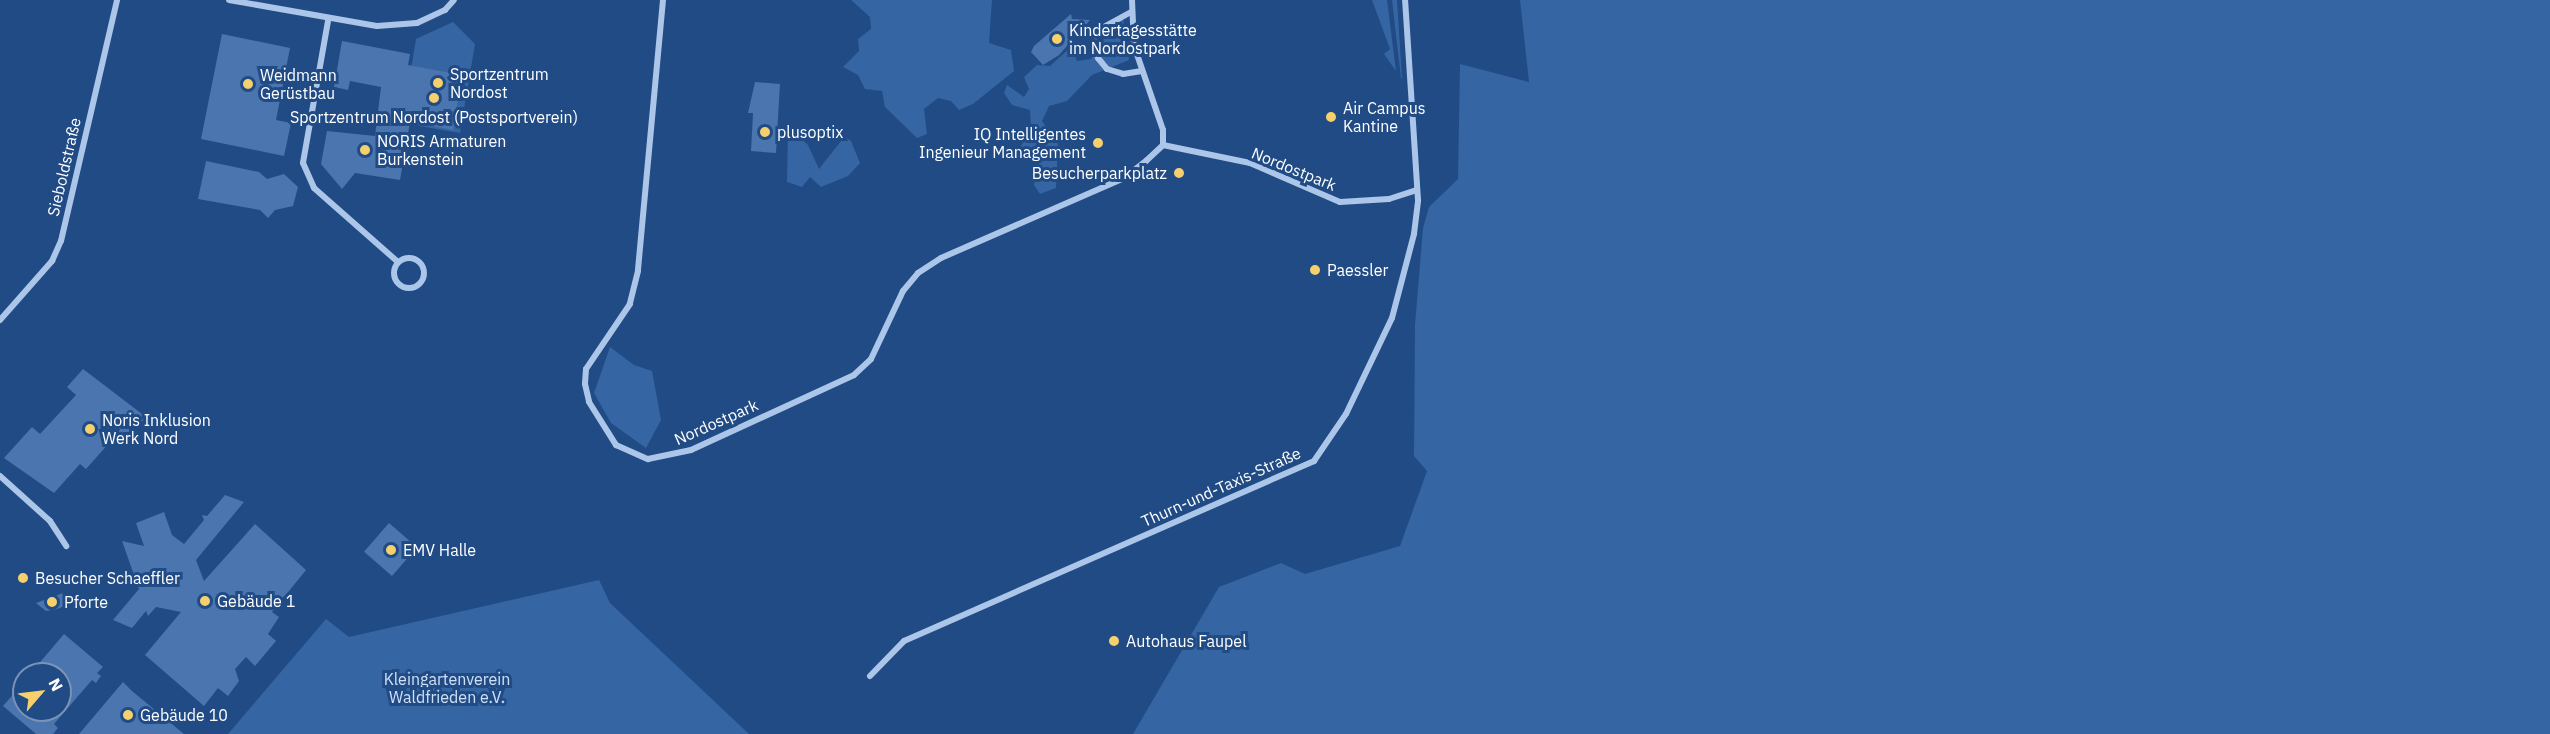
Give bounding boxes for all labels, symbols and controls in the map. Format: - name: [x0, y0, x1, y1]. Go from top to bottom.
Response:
- place label: Kindertagesstätte im Nordostpark: [1069, 20, 1197, 58]
- marker: Kindertagesstätte im Nordostpark: [1050, 32, 1064, 46]
- place label: Sportzentrum Nordost: [450, 64, 549, 102]
- place label: Weidmann Gerüstbau: [260, 65, 337, 103]
- marker: Sportzentrum Nordost: [431, 76, 445, 90]
- marker: Weidmann Gerüstbau: [241, 77, 255, 91]
- marker: Sportzentrum Nordost (Postsportverein): [427, 91, 441, 105]
- place label: Air Campus Kantine: [1343, 98, 1426, 136]
- place label: Sportzentrum Nordost (Postsportverein): [290, 107, 578, 127]
- marker: Air Campus Kantine: [1324, 110, 1338, 124]
- street label: Sieboldstraße: [43, 116, 85, 218]
- place label: plusoptix: [777, 122, 843, 142]
- place label: IQ Intelligentes Ingenieur Management: [919, 124, 1086, 162]
- marker: plusoptix: [758, 125, 772, 139]
- place label: NORIS Armaturen Burkenstein: [377, 131, 506, 169]
- marker: IQ Intelligentes Ingenieur Management: [1091, 136, 1105, 150]
- marker: NORIS Armaturen Burkenstein: [358, 143, 372, 157]
- street label: Nordostpark: [1249, 143, 1339, 195]
- place label: Besucherparkplatz: [1032, 163, 1167, 183]
- marker: Besucherparkplatz: [1172, 166, 1186, 180]
- place label: Paessler: [1327, 260, 1388, 280]
- marker: Paessler: [1308, 263, 1322, 277]
- street label: Nordostpark: [671, 395, 761, 449]
- place label: Noris Inklusion Werk Nord: [102, 410, 211, 448]
- marker: Noris Inklusion Werk Nord: [83, 422, 97, 436]
- street label: Thurn-und-Taxis-Straße: [1138, 443, 1304, 531]
- place label: EMV Halle: [403, 540, 476, 560]
- marker: EMV Halle: [384, 543, 398, 557]
- place label: Besucher Schaeffler: [35, 568, 180, 588]
- marker: Besucher Schaeffler: [16, 571, 30, 585]
- place label: Gebäude 1: [217, 591, 295, 611]
- place label: Pforte: [64, 592, 108, 612]
- marker: Gebäude 1: [198, 594, 212, 608]
- marker: Pforte: [45, 595, 59, 609]
- place label: Autohaus Faupel: [1126, 631, 1246, 651]
- marker: Autohaus Faupel: [1107, 634, 1121, 648]
- north arrow: [12, 662, 72, 722]
- park label: Kleingartenverein Waldfrieden e.V.: [384, 669, 510, 707]
- text: N: [45, 675, 68, 694]
- place label: Gebäude 10: [140, 705, 228, 725]
- marker: Gebäude 10: [121, 708, 135, 722]

